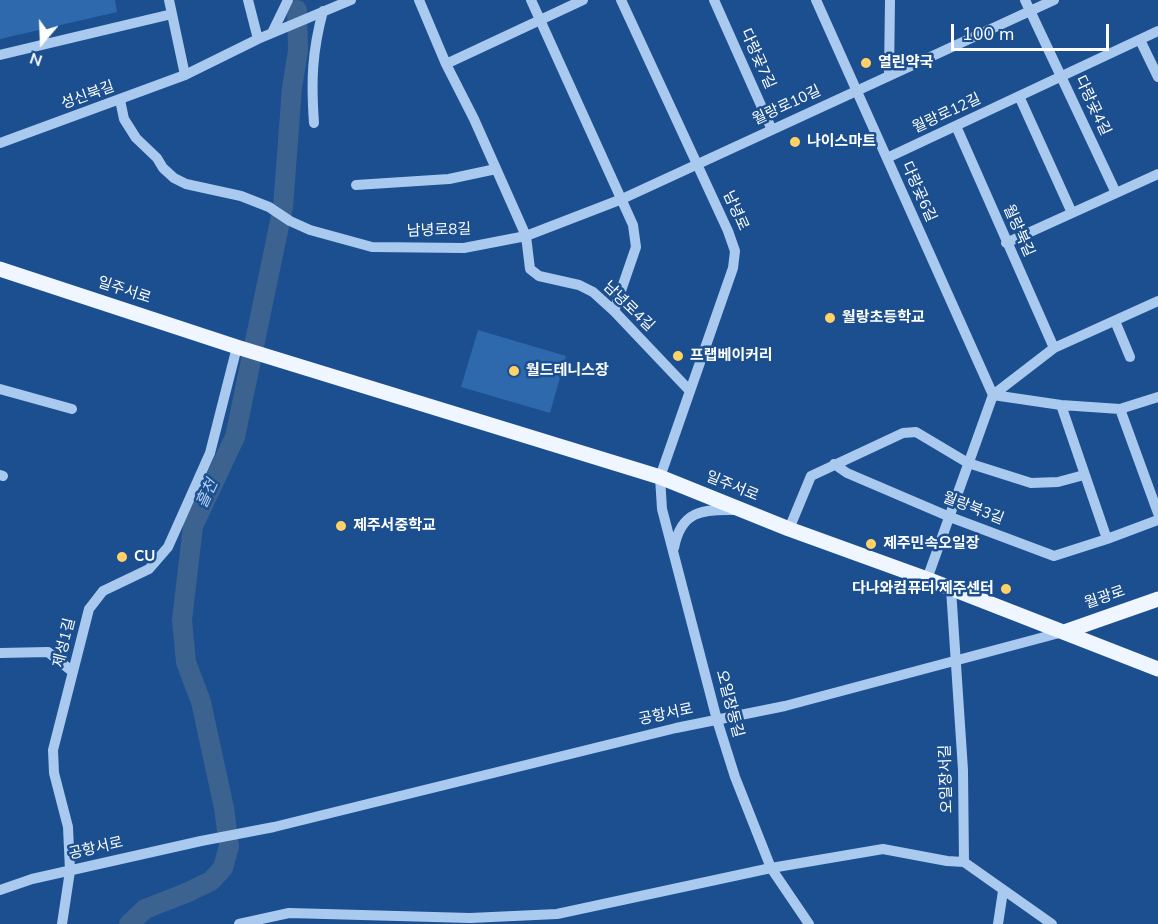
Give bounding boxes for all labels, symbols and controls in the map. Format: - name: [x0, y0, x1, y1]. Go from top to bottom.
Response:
- north arrow: [12, 12, 72, 72]
- scale bar: [954, 12, 1112, 50]
- text: 100 m: [962, 22, 1014, 46]
- street label: 다랑곶7길: [736, 26, 778, 92]
- text: N: [27, 47, 45, 71]
- place label: 열린약국: [878, 54, 933, 72]
- marker: 열린약국: [859, 56, 873, 70]
- street label: 다랑곶4길: [1070, 73, 1114, 139]
- street label: 성신북길: [59, 78, 117, 114]
- street label: 월랑로10길: [750, 82, 824, 130]
- street label: 월랑로12길: [910, 90, 984, 138]
- place label: 나이스마트: [807, 133, 876, 151]
- marker: 나이스마트: [788, 135, 802, 149]
- street label: 다랑곶6길: [897, 159, 939, 225]
- street label: 남녕로: [718, 188, 752, 234]
- street label: 월랑북길: [999, 202, 1037, 260]
- street label: 남녕로8길: [407, 221, 471, 241]
- street label: 일주서로: [95, 274, 153, 308]
- street label: 남녕로4길: [599, 278, 657, 336]
- place label: 월랑초등학교: [842, 309, 925, 327]
- marker: 월랑초등학교: [823, 311, 837, 325]
- place label: 프랩베이커리: [690, 347, 773, 365]
- marker: 프랩베이커리: [671, 349, 685, 363]
- place label: 월드테니스장: [526, 362, 609, 380]
- marker: 월드테니스장: [507, 364, 521, 378]
- street label: 일주서로: [703, 468, 761, 506]
- water label: 흘천: [193, 477, 223, 511]
- street label: 월랑북3길: [940, 489, 1006, 529]
- place label: 제주서중학교: [353, 517, 436, 535]
- marker: 제주서중학교: [334, 519, 348, 533]
- place label: 제주민속오일장: [883, 535, 980, 553]
- marker: 제주민속오일장: [864, 537, 878, 551]
- place label: CU: [134, 548, 155, 566]
- marker: CU: [115, 550, 129, 564]
- place label: 다나와컴퓨터 제주센터: [852, 580, 994, 598]
- marker: 다나와컴퓨터 제주센터: [999, 582, 1013, 596]
- street label: 월광로: [1082, 583, 1128, 613]
- street label: 제성1길: [50, 616, 80, 670]
- street label: 오일장동길: [711, 668, 747, 740]
- street label: 공항서로: [637, 700, 695, 730]
- street label: 오일장서길: [937, 744, 957, 814]
- street label: 공항서로: [67, 834, 125, 864]

